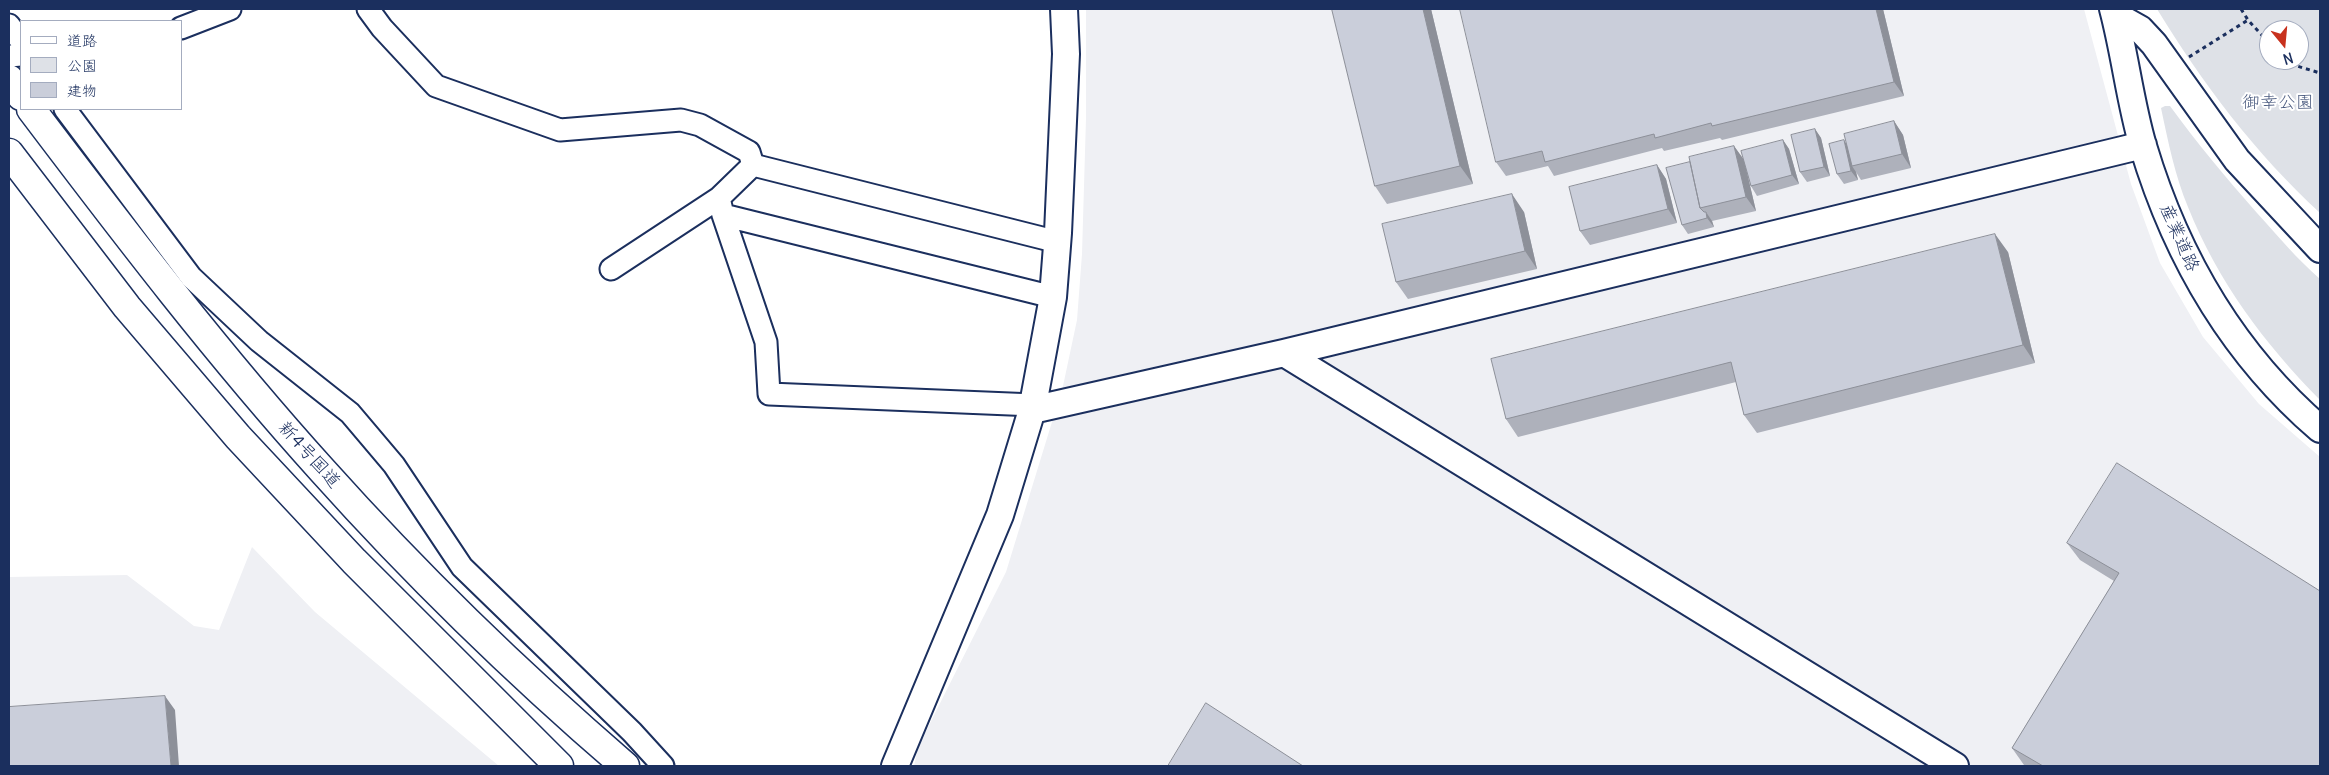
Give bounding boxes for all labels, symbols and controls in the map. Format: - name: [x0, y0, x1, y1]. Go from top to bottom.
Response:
- legend: [20, 20, 182, 110]
- north arrow: [2259, 20, 2309, 70]
- text: 道路: [67, 31, 97, 50]
- text: N: [2281, 48, 2295, 68]
- text: 公園: [67, 56, 97, 75]
- text: 建物: [67, 81, 97, 100]
- park label: 御幸公園: [2242, 92, 2314, 114]
- street label: 産業道路: [2154, 201, 2204, 275]
- street label: 新4号国道: [273, 417, 345, 493]

